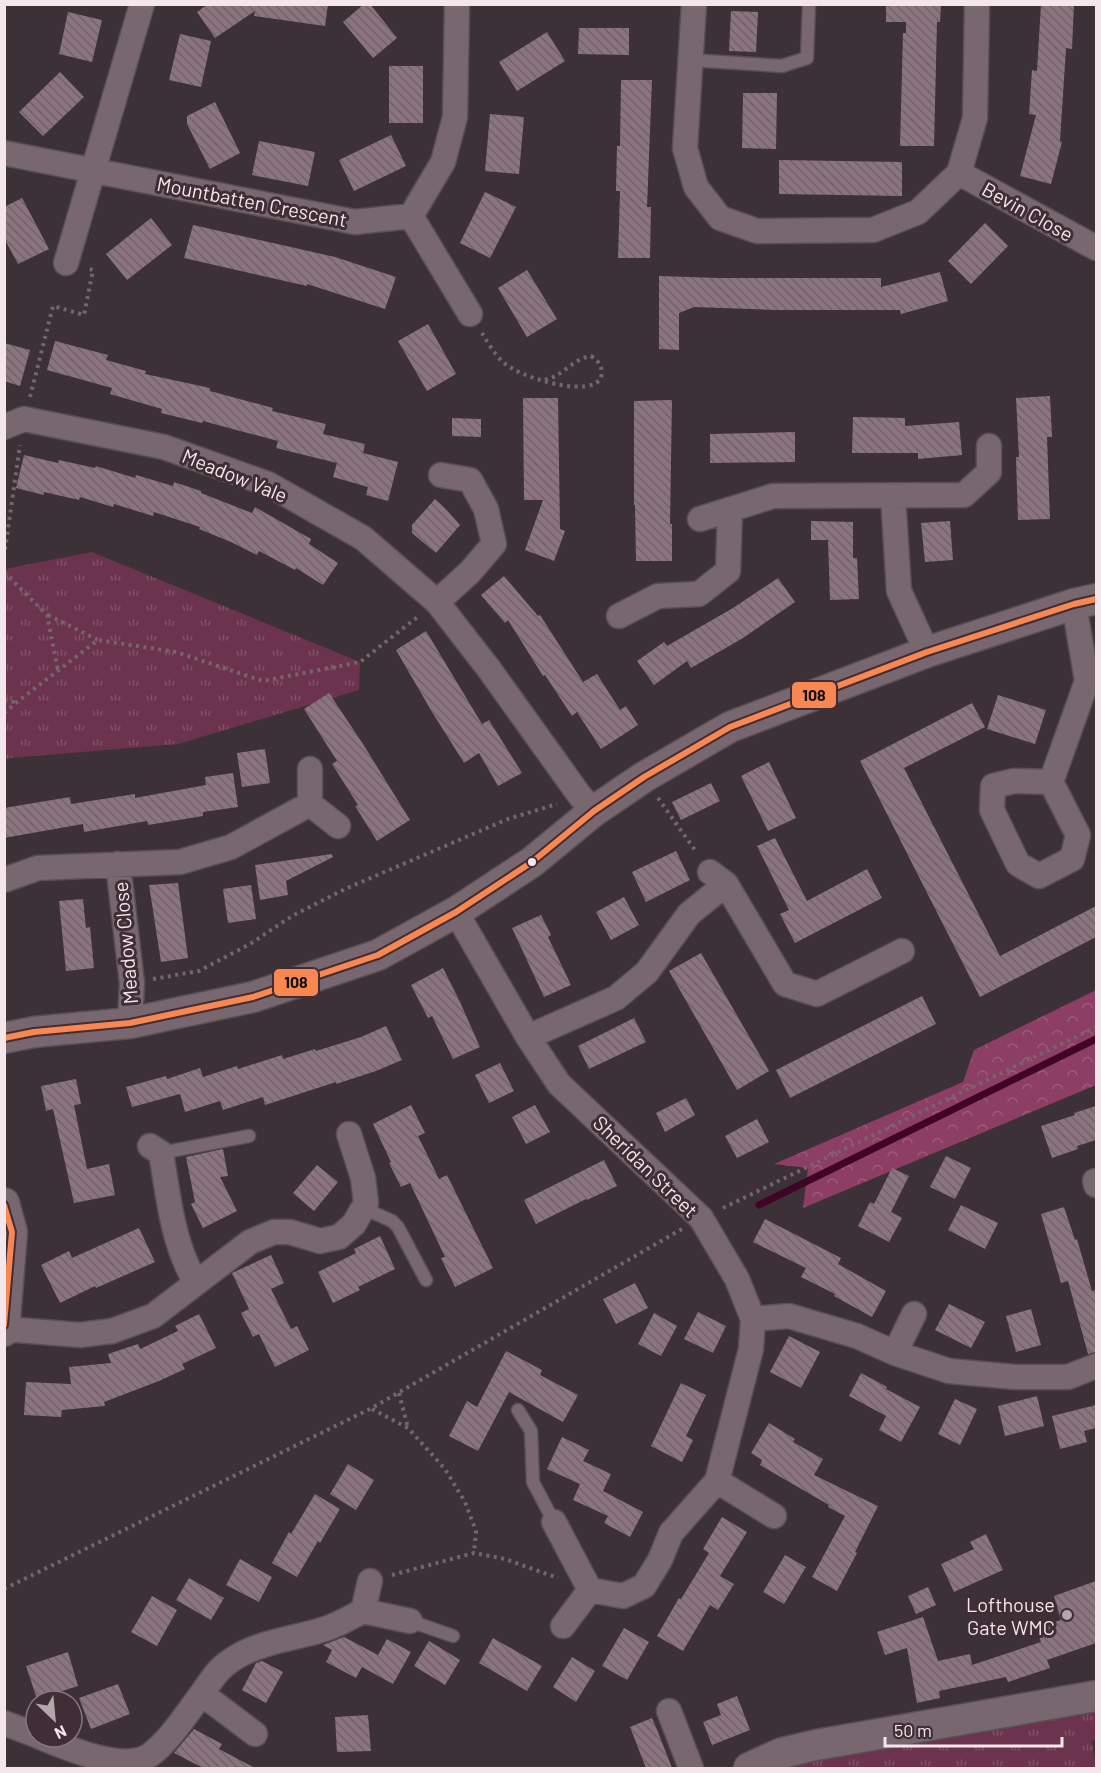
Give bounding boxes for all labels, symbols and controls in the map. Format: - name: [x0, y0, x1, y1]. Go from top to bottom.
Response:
- street label: Mountbatten Crescent: [155, 171, 349, 231]
- street label: Bevin Close: [978, 176, 1078, 246]
- street label: Meadow Vale: [179, 443, 291, 507]
- line badge: 108: [791, 681, 837, 709]
- text: 108: [802, 685, 826, 704]
- unlabelled marker: [526, 856, 538, 868]
- street label: Meadow Close: [108, 881, 142, 1005]
- line badge: 108: [273, 968, 319, 997]
- text: 108: [284, 972, 308, 991]
- street label: Sheridan Street: [589, 1110, 703, 1222]
- place label: Lofthouse Gate WMC: [966, 1592, 1055, 1639]
- marker: Lofthouse Gate WMC: [1060, 1608, 1074, 1622]
- north arrow: [24, 1689, 84, 1749]
- scale bar: [885, 1710, 1062, 1748]
- text: 50 m: [894, 1719, 932, 1741]
- text: N: [52, 1722, 70, 1744]

